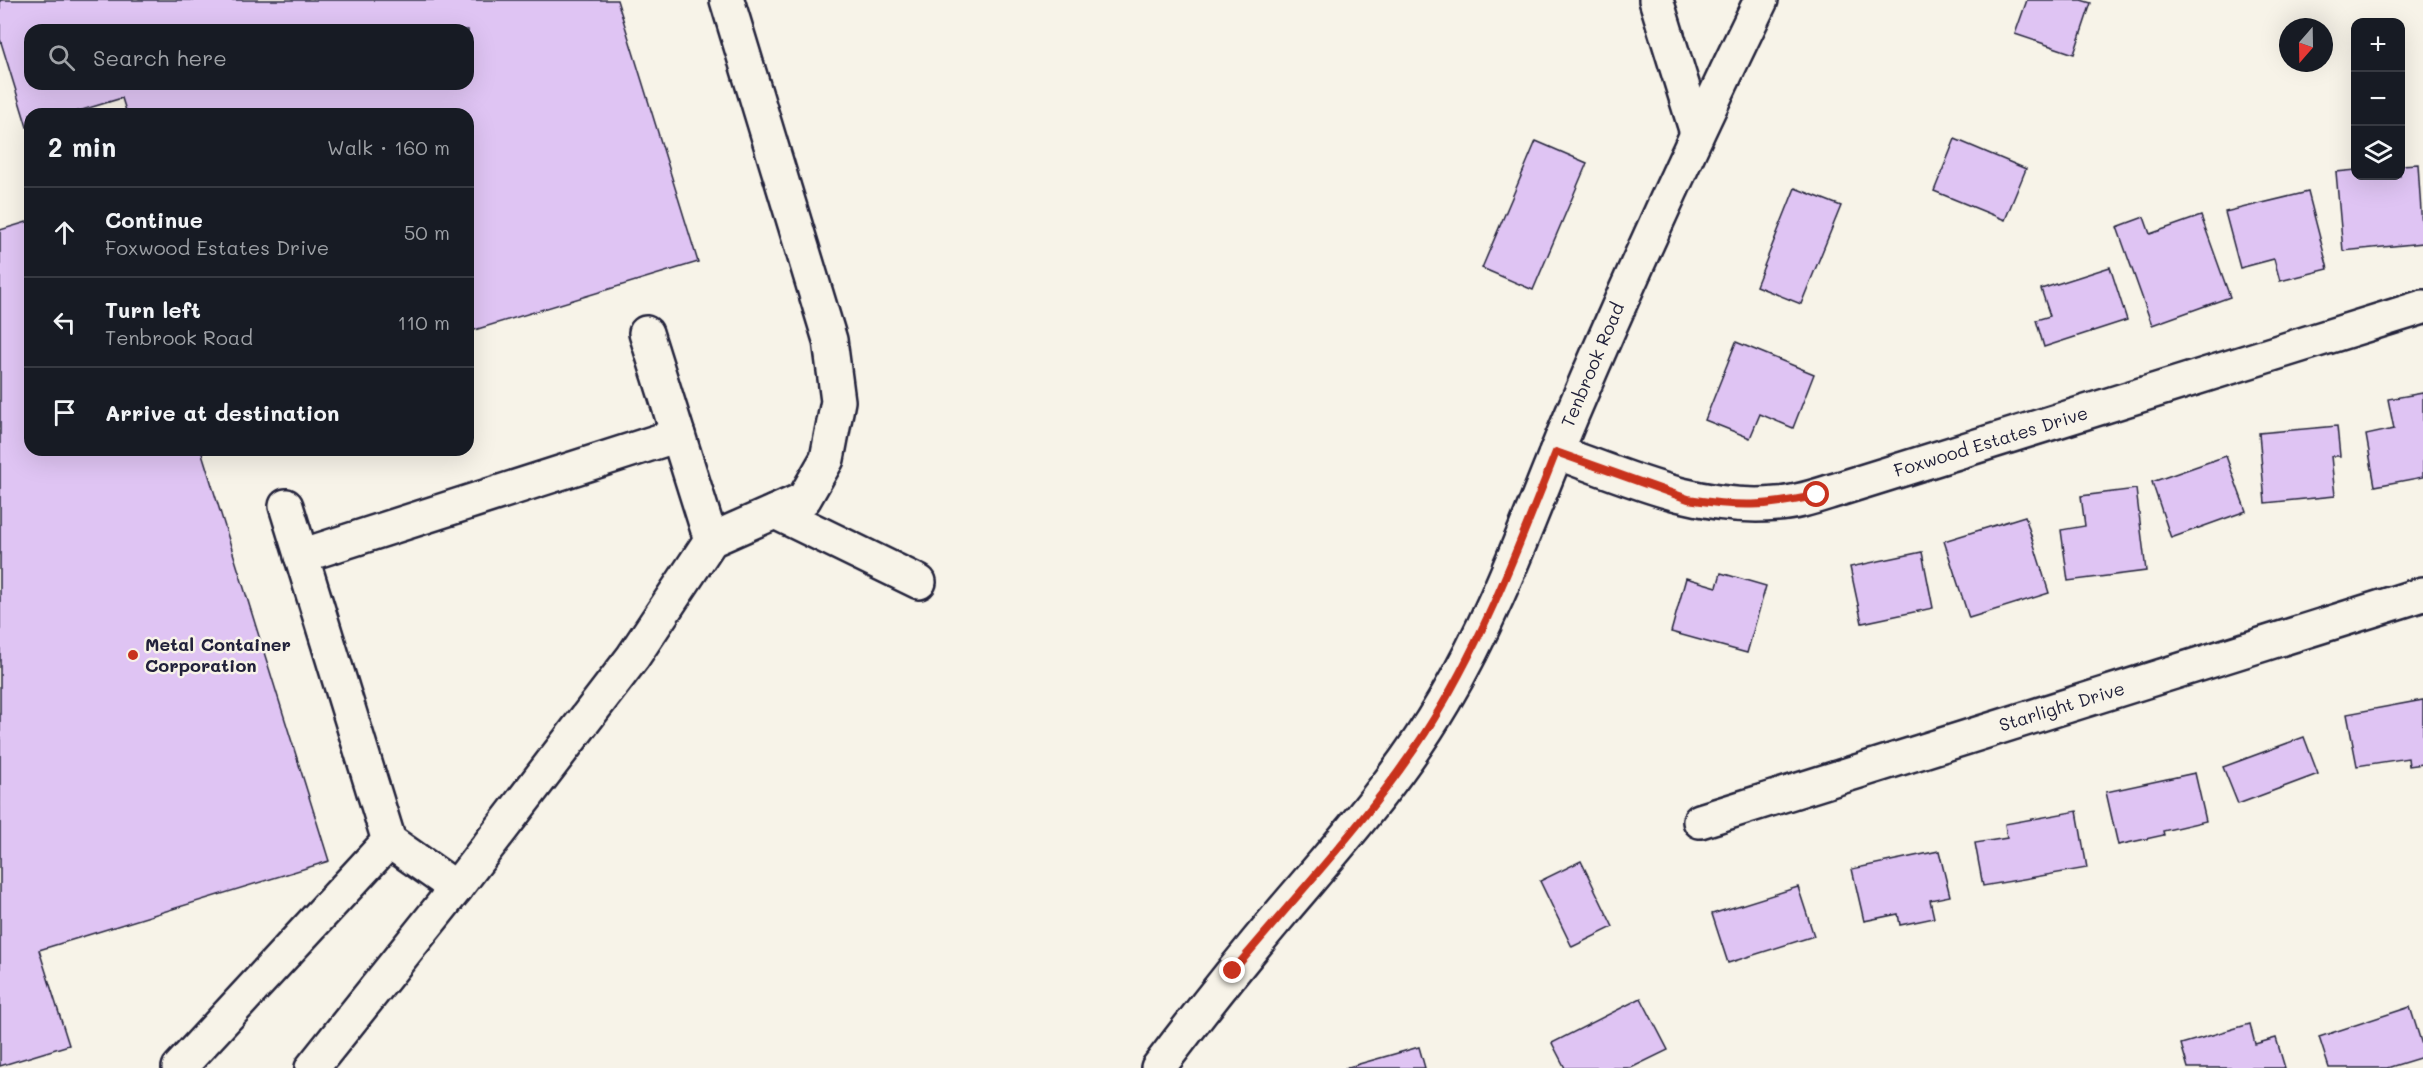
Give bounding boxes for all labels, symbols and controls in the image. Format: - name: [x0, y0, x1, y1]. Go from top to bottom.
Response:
- north arrow: [2279, 18, 2333, 72]
- map controls: [2351, 18, 2405, 180]
- button: +: [2351, 18, 2405, 72]
- search box: [24, 24, 474, 90]
- icon: search: [45, 41, 78, 74]
- text: Search here: [93, 43, 227, 72]
- button: −: [2351, 72, 2405, 126]
- button: layers: [2351, 126, 2405, 180]
- text: 2 min: [48, 130, 116, 164]
- text: Walk · 160 m: [327, 134, 450, 160]
- text: Continue: [105, 205, 203, 234]
- icon: ahead: [48, 216, 81, 249]
- text: 50 m: [404, 219, 450, 245]
- text: Foxwood Estates Drive: [105, 234, 329, 260]
- text: Turn left: [105, 295, 201, 324]
- street label: Tenbrook Road: [1555, 299, 1629, 431]
- icon: left: [48, 306, 81, 339]
- text: 110 m: [397, 309, 450, 335]
- text: Tenbrook Road: [105, 324, 253, 350]
- icon: arrive: [48, 396, 81, 429]
- text: Arrive at destination: [105, 398, 340, 427]
- street label: Foxwood Estates Drive: [1891, 400, 2091, 482]
- route start: [1803, 481, 1829, 507]
- place label: Metal Container Corporation: [145, 632, 291, 677]
- marker: Metal Container Corporation: [126, 648, 140, 662]
- street label: Starlight Drive: [1996, 676, 2127, 737]
- route end: [1219, 957, 1245, 983]

